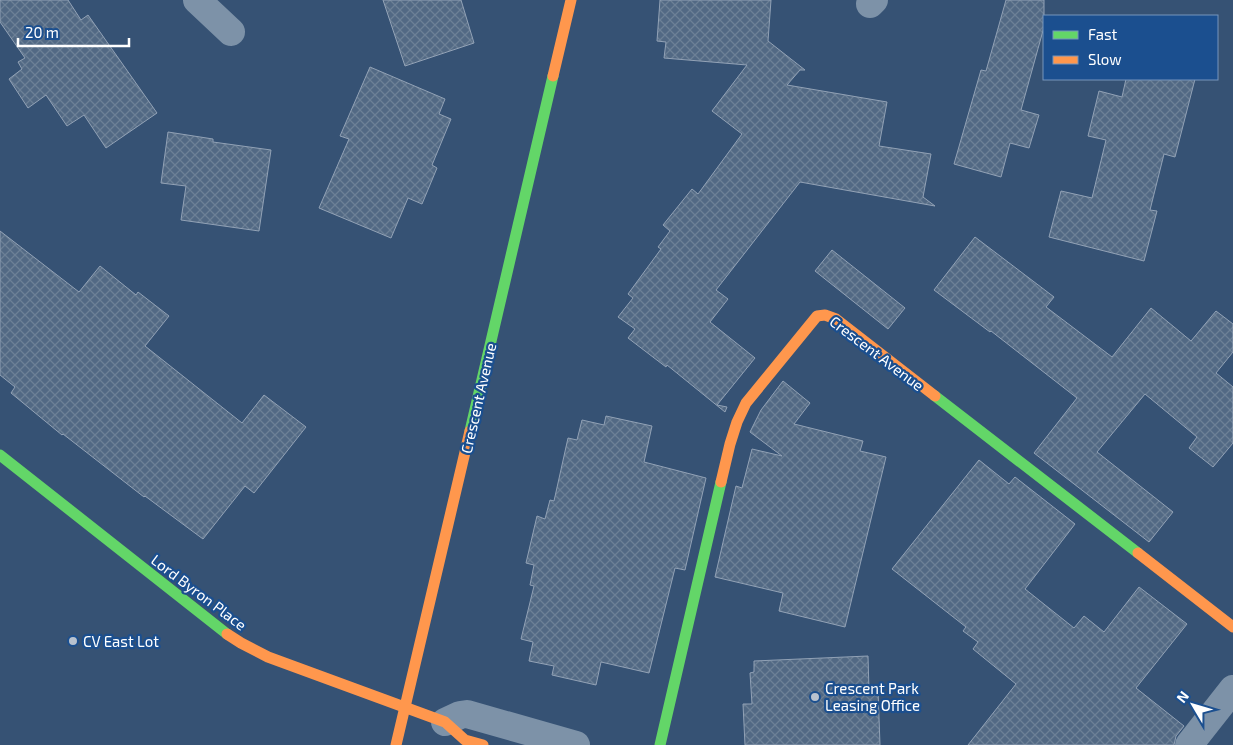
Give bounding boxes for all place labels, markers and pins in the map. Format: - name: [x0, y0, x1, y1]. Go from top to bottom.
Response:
- place label: CV East Lot: [83, 632, 159, 650]
- marker: CV East Lot: [67, 635, 79, 647]
- place label: Crescent Park Leasing Office: [825, 679, 920, 714]
- marker: Crescent Park Leasing Office: [809, 691, 821, 703]

